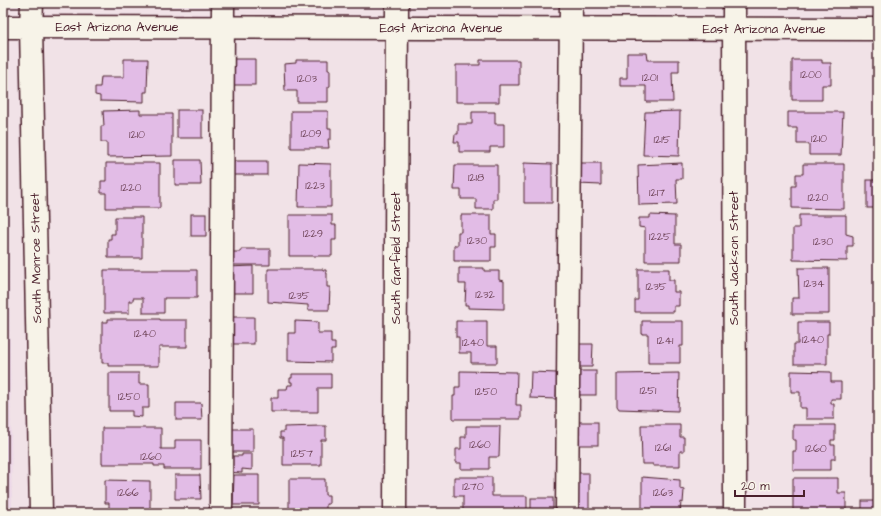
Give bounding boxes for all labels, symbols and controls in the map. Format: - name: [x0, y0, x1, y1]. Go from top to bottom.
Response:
- street label: East Arizona Avenue: [55, 18, 179, 36]
- street label: East Arizona Avenue: [379, 19, 503, 37]
- street label: East Arizona Avenue: [702, 20, 826, 38]
- house number: 1200: [800, 67, 822, 82]
- house number: 1201: [642, 70, 659, 85]
- house number: 1203: [297, 71, 318, 86]
- house number: 1209: [301, 126, 321, 141]
- house number: 1210: [129, 127, 145, 142]
- house number: 1210: [811, 131, 827, 146]
- house number: 1215: [654, 132, 671, 147]
- house number: 1218: [468, 170, 484, 185]
- house number: 1223: [305, 178, 325, 193]
- house number: 1220: [121, 180, 142, 195]
- house number: 1217: [649, 185, 665, 200]
- street label: South Jackson Street: [725, 190, 743, 325]
- house number: 1220: [808, 190, 829, 205]
- street label: South Garfield Street: [387, 191, 405, 324]
- street label: South Monroe Street: [26, 192, 46, 323]
- house number: 1229: [303, 226, 323, 241]
- house number: 1225: [649, 229, 671, 244]
- house number: 1230: [467, 233, 487, 248]
- house number: 1230: [813, 234, 833, 249]
- house number: 1234: [804, 276, 825, 291]
- house number: 1235: [645, 279, 667, 294]
- house number: 1232: [475, 287, 496, 302]
- house number: 1235: [288, 288, 310, 303]
- house number: 1240: [134, 326, 156, 341]
- house number: 1240: [802, 332, 824, 347]
- house number: 1241: [657, 333, 674, 348]
- house number: 1240: [462, 335, 484, 350]
- house number: 1251: [640, 383, 657, 398]
- house number: 1250: [475, 384, 497, 399]
- house number: 1250: [118, 389, 140, 404]
- house number: 1260: [469, 437, 491, 452]
- house number: 1261: [655, 440, 672, 455]
- house number: 1260: [805, 441, 827, 456]
- house number: 1257: [291, 446, 313, 461]
- house number: 1260: [140, 449, 162, 464]
- scale bar: [735, 472, 804, 498]
- text: 20 m: [741, 478, 770, 495]
- house number: 1270: [462, 479, 484, 494]
- house number: 1266: [117, 485, 139, 500]
- house number: 1263: [653, 485, 673, 500]

